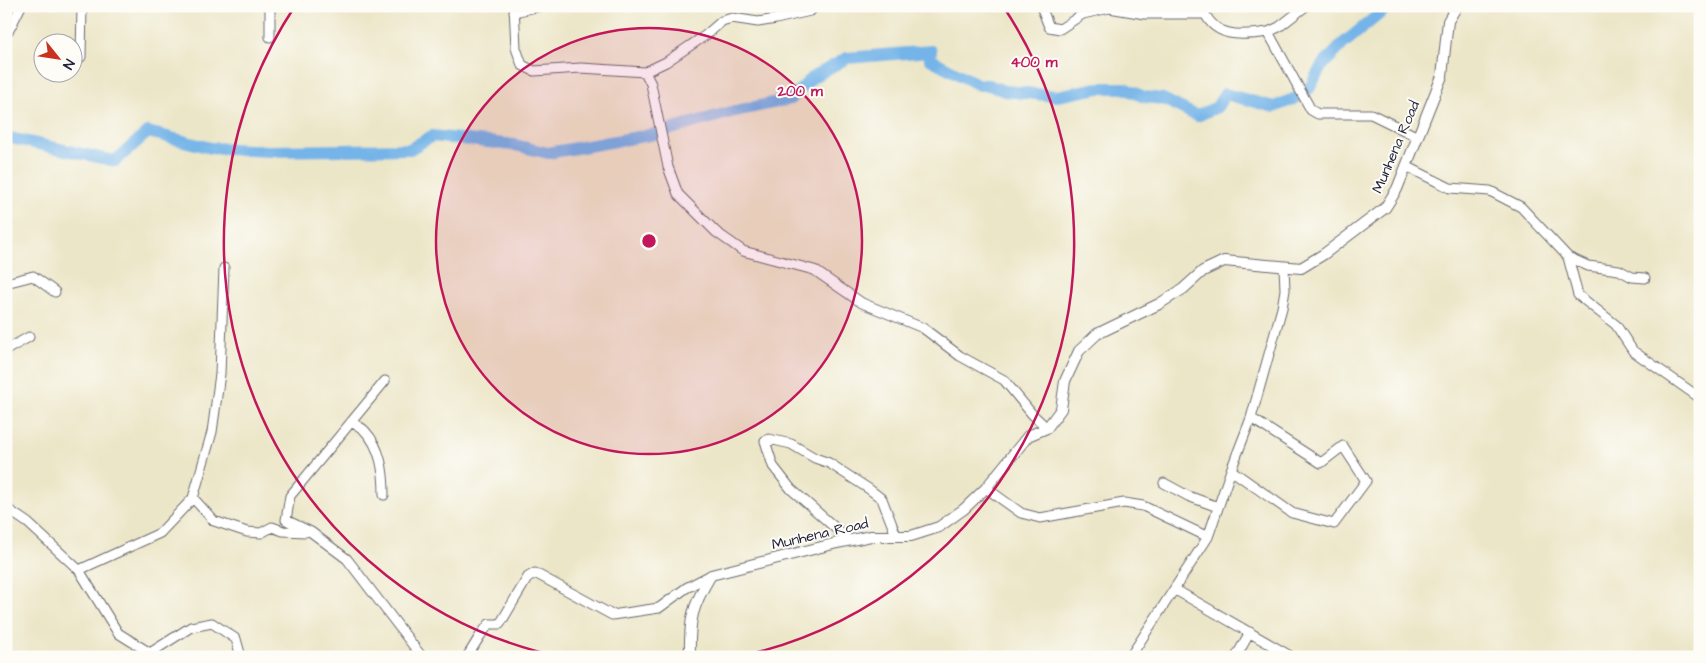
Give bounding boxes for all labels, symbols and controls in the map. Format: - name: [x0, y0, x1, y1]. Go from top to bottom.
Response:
- north arrow: [32, 32, 82, 82]
- text: 400 m: [1011, 52, 1058, 73]
- text: N: [57, 55, 79, 73]
- text: 200 m: [776, 81, 823, 102]
- street label: Munhena Road: [1367, 97, 1425, 197]
- centre of rings: [640, 232, 658, 250]
- street label: Munhena Road: [770, 513, 871, 555]

